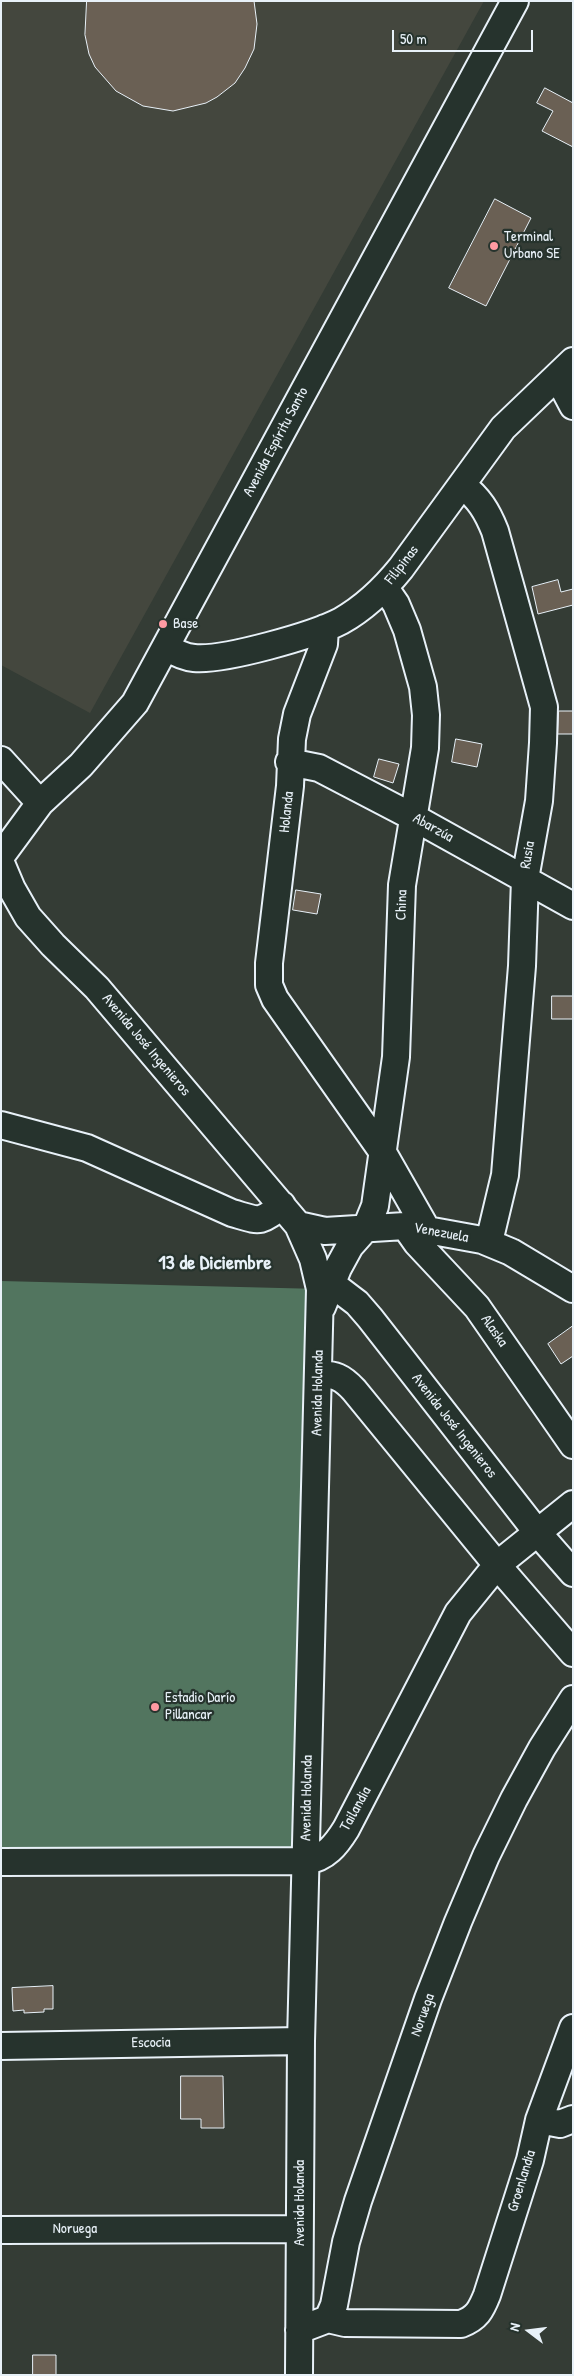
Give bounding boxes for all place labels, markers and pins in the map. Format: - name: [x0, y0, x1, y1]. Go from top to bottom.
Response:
- place label: Terminal Urbano SE: [504, 228, 560, 263]
- marker: Terminal Urbano SE: [488, 240, 500, 252]
- place label: Base: [173, 615, 198, 633]
- marker: Base: [157, 618, 169, 630]
- place label: Estadio Darío Pillancar: [165, 1689, 235, 1724]
- marker: Estadio Darío Pillancar: [149, 1701, 161, 1713]

